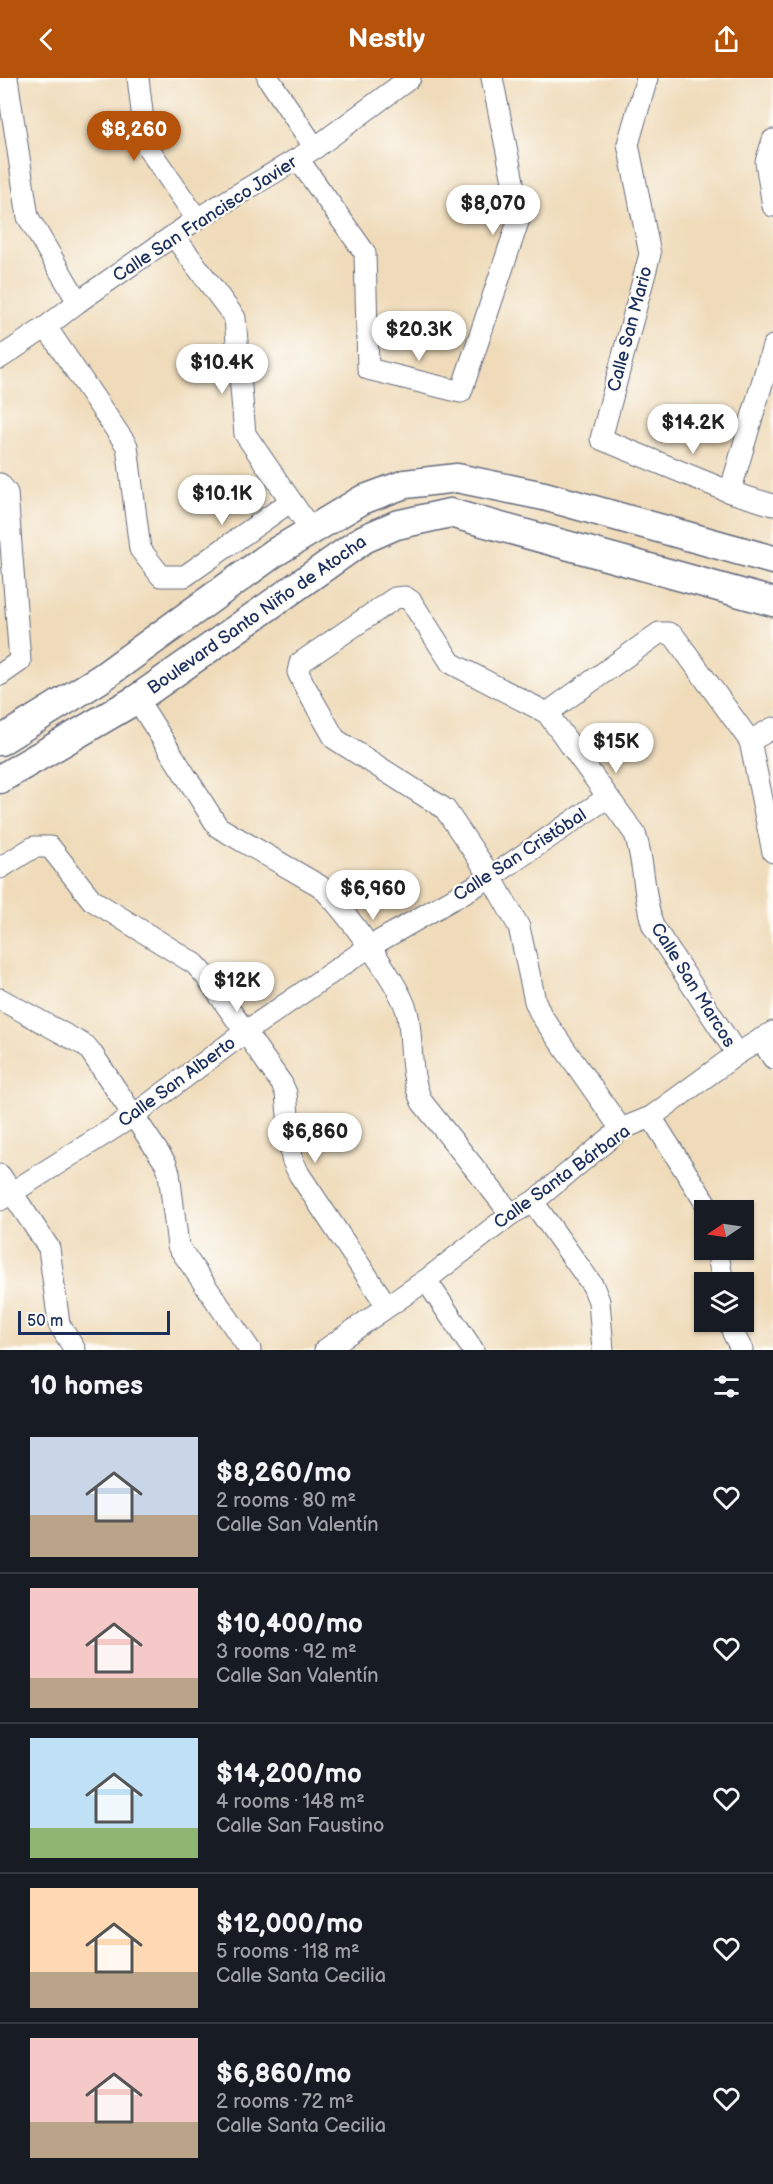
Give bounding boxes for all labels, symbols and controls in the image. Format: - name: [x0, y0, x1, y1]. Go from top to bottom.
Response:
- icon: back: [30, 23, 63, 56]
- text: Nestly: [348, 23, 425, 55]
- icon: share: [710, 23, 743, 56]
- pin: $8,260: [85, 111, 183, 162]
- text: $8,260: [101, 118, 167, 142]
- street label: Calle San Francisco Javier: [109, 151, 301, 286]
- pin: $8,070: [444, 185, 542, 236]
- text: $8,070: [460, 192, 526, 216]
- street label: Calle San Mario: [603, 264, 657, 394]
- pin: $20.3K: [370, 311, 468, 362]
- text: $20.3K: [386, 318, 452, 342]
- pin: $10.4K: [173, 344, 271, 395]
- text: $10.4K: [190, 351, 254, 375]
- pin: $14.2K: [644, 404, 742, 455]
- text: $14.2K: [661, 411, 725, 435]
- pin: $10.1K: [173, 475, 271, 526]
- text: $10.1K: [192, 482, 252, 506]
- street label: Boulevard Santo Niño de Atocha: [143, 531, 371, 699]
- pin: $15K: [580, 723, 652, 774]
- text: $15K: [593, 730, 639, 754]
- street label: Calle San Cristóbal: [450, 804, 590, 906]
- pin: $6,960: [324, 870, 422, 921]
- text: $6,960: [340, 877, 406, 901]
- street label: Calle San Marcos: [646, 919, 740, 1051]
- pin: $12K: [201, 962, 273, 1013]
- text: $12K: [213, 969, 261, 993]
- street label: Calle San Alberto: [114, 1032, 240, 1132]
- pin: $6,860: [266, 1113, 364, 1164]
- text: $6,860: [282, 1120, 348, 1144]
- street label: Calle Santa Bárbara: [490, 1121, 634, 1233]
- north arrow: [694, 1200, 754, 1260]
- map controls: [694, 1200, 754, 1332]
- button: layers: [694, 1272, 754, 1332]
- scale bar: [18, 1308, 170, 1336]
- text: 50 m: [27, 1312, 63, 1331]
- icon: filters: [710, 1370, 743, 1403]
- text: 10 homes: [30, 1371, 143, 1402]
- text: $8,260/mo: [216, 1458, 351, 1489]
- icon: home: [78, 1461, 150, 1533]
- icon: heart: [710, 1481, 743, 1514]
- text: 2 rooms · 80 m²: [216, 1489, 356, 1513]
- text: Calle San Valentín: [216, 1513, 378, 1537]
- text: $10,400/mo: [216, 1609, 363, 1640]
- icon: home: [78, 1612, 150, 1684]
- icon: heart: [710, 1632, 743, 1665]
- text: 3 rooms · 92 m²: [216, 1640, 357, 1664]
- text: Calle San Valentín: [216, 1664, 378, 1688]
- text: $14,200/mo: [216, 1759, 362, 1790]
- icon: home: [78, 1762, 150, 1834]
- icon: heart: [710, 1782, 743, 1815]
- text: 4 rooms · 148 m²: [216, 1790, 365, 1814]
- text: Calle San Faustino: [216, 1814, 384, 1838]
- text: $12,000/mo: [216, 1909, 363, 1940]
- icon: home: [78, 1912, 150, 1984]
- icon: heart: [710, 1932, 743, 1965]
- text: 5 rooms · 118 m²: [216, 1940, 360, 1964]
- text: Calle Santa Cecilia: [216, 1964, 386, 1988]
- text: $6,860/mo: [216, 2059, 351, 2090]
- icon: home: [78, 2062, 150, 2134]
- icon: heart: [710, 2082, 743, 2115]
- text: 2 rooms · 72 m²: [216, 2090, 354, 2114]
- text: Calle Santa Cecilia: [216, 2114, 386, 2138]

